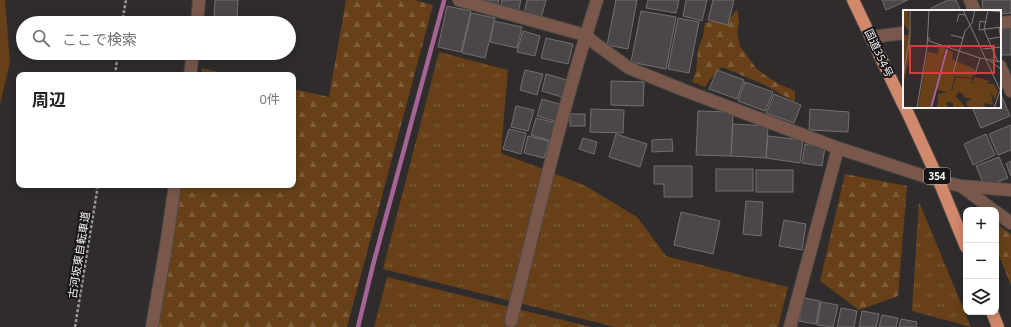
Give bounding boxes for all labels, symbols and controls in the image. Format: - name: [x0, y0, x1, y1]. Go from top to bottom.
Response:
- inset map: [903, 10, 1001, 108]
- search box: [16, 16, 296, 60]
- street label: 国道354号: [862, 26, 897, 79]
- icon: search: [30, 27, 52, 49]
- text: ここで検索: [62, 29, 137, 49]
- text: 周辺: [32, 88, 66, 111]
- text: 0件: [260, 90, 280, 108]
- road number: 354: [924, 168, 950, 184]
- map controls: [963, 207, 999, 315]
- button: +: [963, 207, 999, 243]
- street label: 古河坂東自転車道: [64, 210, 93, 300]
- button: −: [963, 243, 999, 279]
- button: layers: [963, 279, 999, 315]

